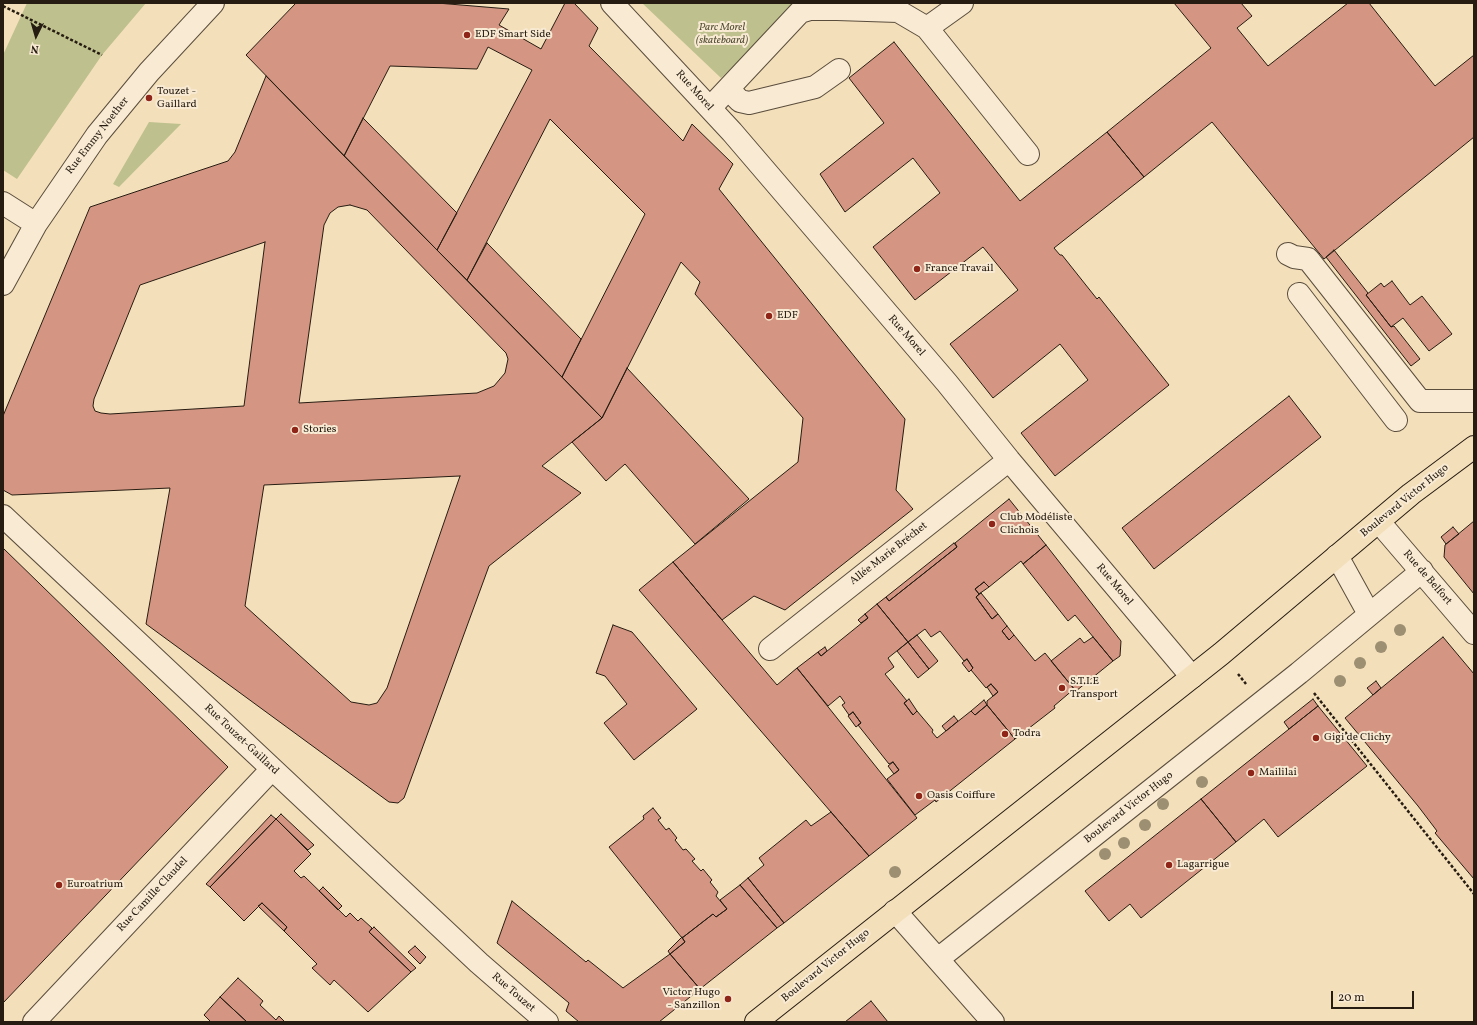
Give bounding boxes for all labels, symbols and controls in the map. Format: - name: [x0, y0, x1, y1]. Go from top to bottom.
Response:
- north arrow: [16, 16, 56, 56]
- park label: Parc Morel (skateboard): [696, 21, 748, 47]
- place label: EDF Smart Side: [475, 28, 551, 42]
- marker: EDF Smart Side: [462, 30, 472, 40]
- text: N: [30, 41, 40, 56]
- street label: Rue Morel: [672, 68, 716, 114]
- place label: Touzet - Gaillard: [157, 85, 197, 111]
- marker: Touzet - Gaillard: [144, 93, 154, 103]
- street label: Rue Emmy Noether: [64, 95, 132, 177]
- place label: France Travail: [925, 262, 993, 276]
- marker: France Travail: [912, 264, 922, 274]
- place label: EDF: [777, 309, 798, 323]
- marker: EDF: [764, 311, 774, 321]
- street label: Rue Morel: [885, 313, 927, 359]
- place label: Stories: [303, 423, 337, 437]
- marker: Stories: [290, 425, 300, 435]
- street label: Boulevard Victor Hugo: [1358, 462, 1452, 540]
- place label: Club Modéliste Clichois: [1000, 511, 1072, 537]
- marker: Club Modéliste Clichois: [987, 519, 997, 529]
- street label: Allée Marie Bréchet: [848, 520, 930, 588]
- street label: Rue de Belfort: [1400, 548, 1454, 608]
- street label: Rue Morel: [1093, 562, 1135, 608]
- place label: S.T.I.E Transport: [1070, 675, 1118, 701]
- marker: S.T.I.E Transport: [1057, 683, 1067, 693]
- street label: Rue Touzet-Gaillard: [201, 702, 281, 778]
- place label: Todra: [1013, 727, 1041, 741]
- marker: Todra: [1000, 729, 1010, 739]
- place label: Gigi de Clichy: [1324, 731, 1391, 745]
- marker: Gigi de Clichy: [1311, 733, 1321, 743]
- place label: Maililai: [1259, 766, 1297, 780]
- marker: Maililai: [1246, 768, 1256, 778]
- street label: Boulevard Victor Hugo: [1082, 769, 1176, 847]
- place label: Oasis Coiffure: [927, 789, 995, 803]
- marker: Oasis Coiffure: [914, 791, 924, 801]
- street label: Rue Camille Claudel: [115, 855, 191, 935]
- place label: Lagarrigue: [1177, 858, 1229, 872]
- marker: Lagarrigue: [1164, 860, 1174, 870]
- place label: Euroatrium: [67, 878, 123, 892]
- marker: Euroatrium: [54, 880, 64, 890]
- street label: Boulevard Victor Hugo: [779, 927, 873, 1005]
- street label: Rue Touzet: [489, 970, 537, 1016]
- scale bar: [1333, 983, 1416, 1009]
- place label: Victor Hugo - Sanzillon: [662, 986, 720, 1012]
- text: 20 m: [1338, 990, 1365, 1006]
- marker: Victor Hugo - Sanzillon: [723, 994, 733, 1004]

